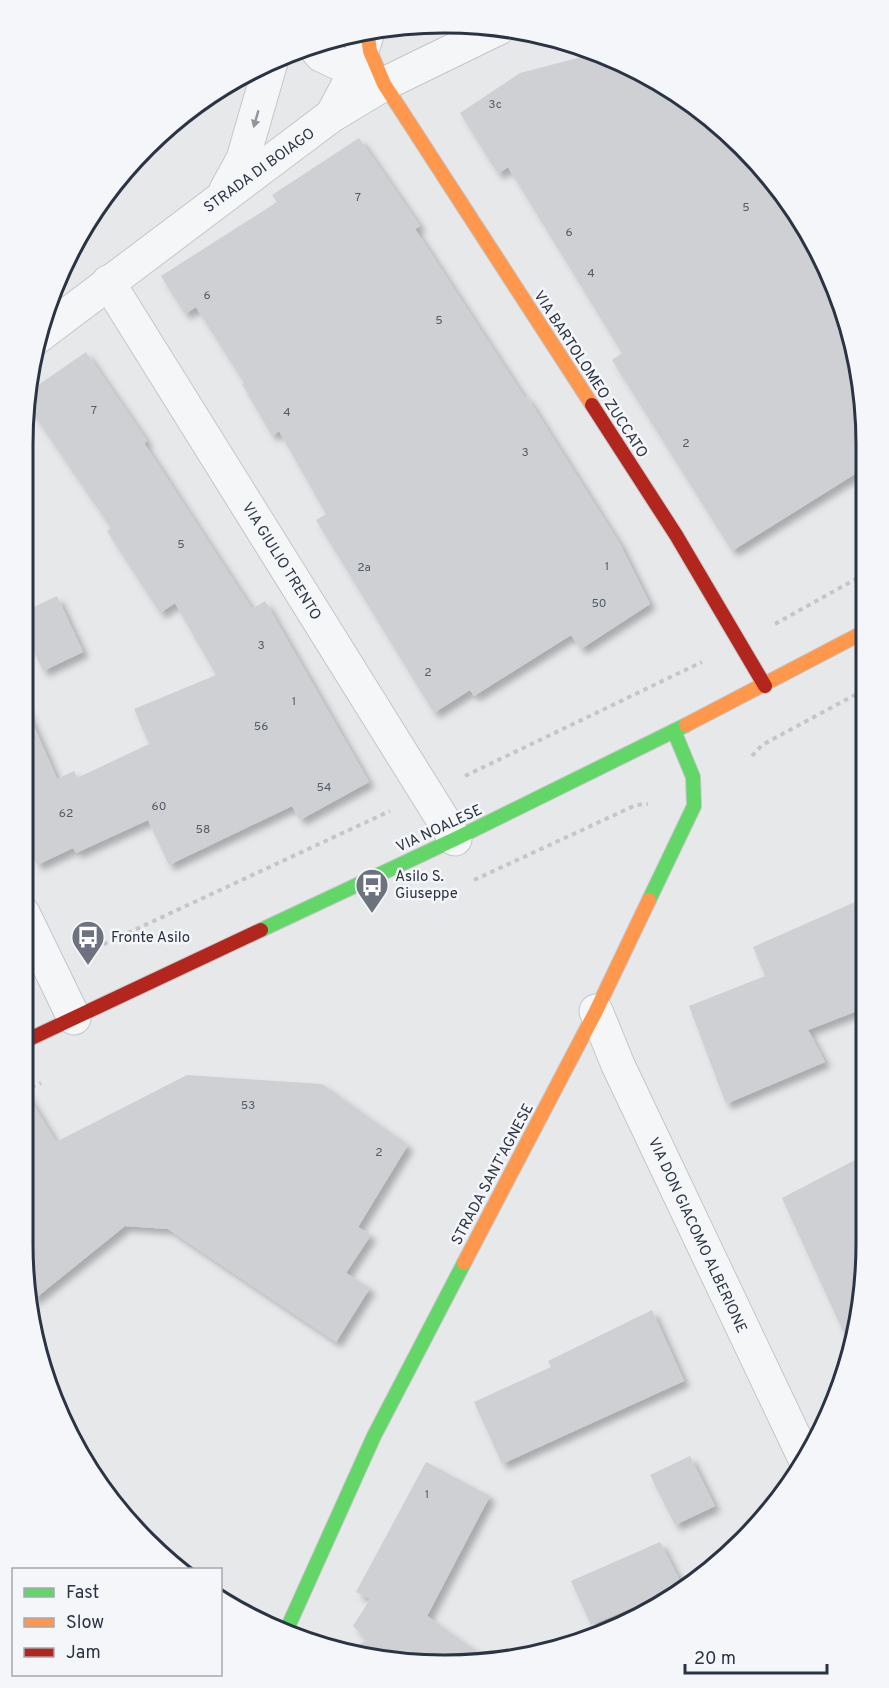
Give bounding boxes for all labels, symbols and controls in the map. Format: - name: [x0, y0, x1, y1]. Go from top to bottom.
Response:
- house number: 3c: [488, 97, 502, 113]
- one-way arrow: [251, 110, 260, 128]
- street label: STRADA DI BOIAGO: [201, 124, 319, 218]
- house number: 7: [355, 190, 361, 206]
- house number: 5: [742, 200, 750, 216]
- house number: 6: [565, 225, 573, 241]
- house number: 4: [587, 266, 595, 282]
- house number: 6: [203, 288, 211, 304]
- street label: VIA BARTOLOMEO ZUCCATO: [528, 288, 651, 462]
- house number: 5: [435, 313, 443, 329]
- house number: 7: [91, 403, 97, 419]
- house number: 4: [283, 405, 291, 421]
- house number: 2: [682, 436, 690, 452]
- house number: 3: [521, 445, 529, 461]
- street label: VIA GIULIO TRENTO: [237, 499, 325, 624]
- house number: 5: [177, 537, 185, 553]
- house number: 1: [605, 559, 609, 575]
- house number: 2a: [357, 560, 371, 576]
- house number: 50: [591, 596, 607, 612]
- house number: 3: [257, 638, 265, 654]
- house number: 2: [424, 665, 432, 681]
- house number: 1: [292, 694, 296, 710]
- house number: 56: [254, 719, 268, 735]
- house number: 54: [316, 780, 332, 796]
- house number: 60: [152, 799, 166, 815]
- street label: VIA NOALESE: [394, 801, 486, 858]
- house number: 62: [59, 806, 73, 822]
- house number: 58: [196, 822, 210, 838]
- bus stop icon: Asilo S. Giuseppe: [354, 867, 390, 914]
- place label: Asilo S. Giuseppe: [395, 868, 458, 904]
- bus stop icon: Fronte Asilo: [70, 919, 106, 966]
- place label: Fronte Asilo: [111, 929, 190, 948]
- house number: 53: [241, 1098, 255, 1114]
- street label: STRADA SANT'AGNESE: [448, 1101, 539, 1249]
- street label: VIA DON GIACOMO ALBERIONE: [643, 1135, 750, 1336]
- house number: 2: [375, 1145, 383, 1161]
- house number: 1: [425, 1487, 429, 1503]
- legend: [12, 1568, 222, 1676]
- text: Fast: [66, 1582, 99, 1605]
- text: Slow: [66, 1612, 104, 1635]
- scale bar: [685, 1637, 828, 1675]
- text: Jam: [66, 1642, 101, 1665]
- text: 20 m: [694, 1648, 736, 1671]

